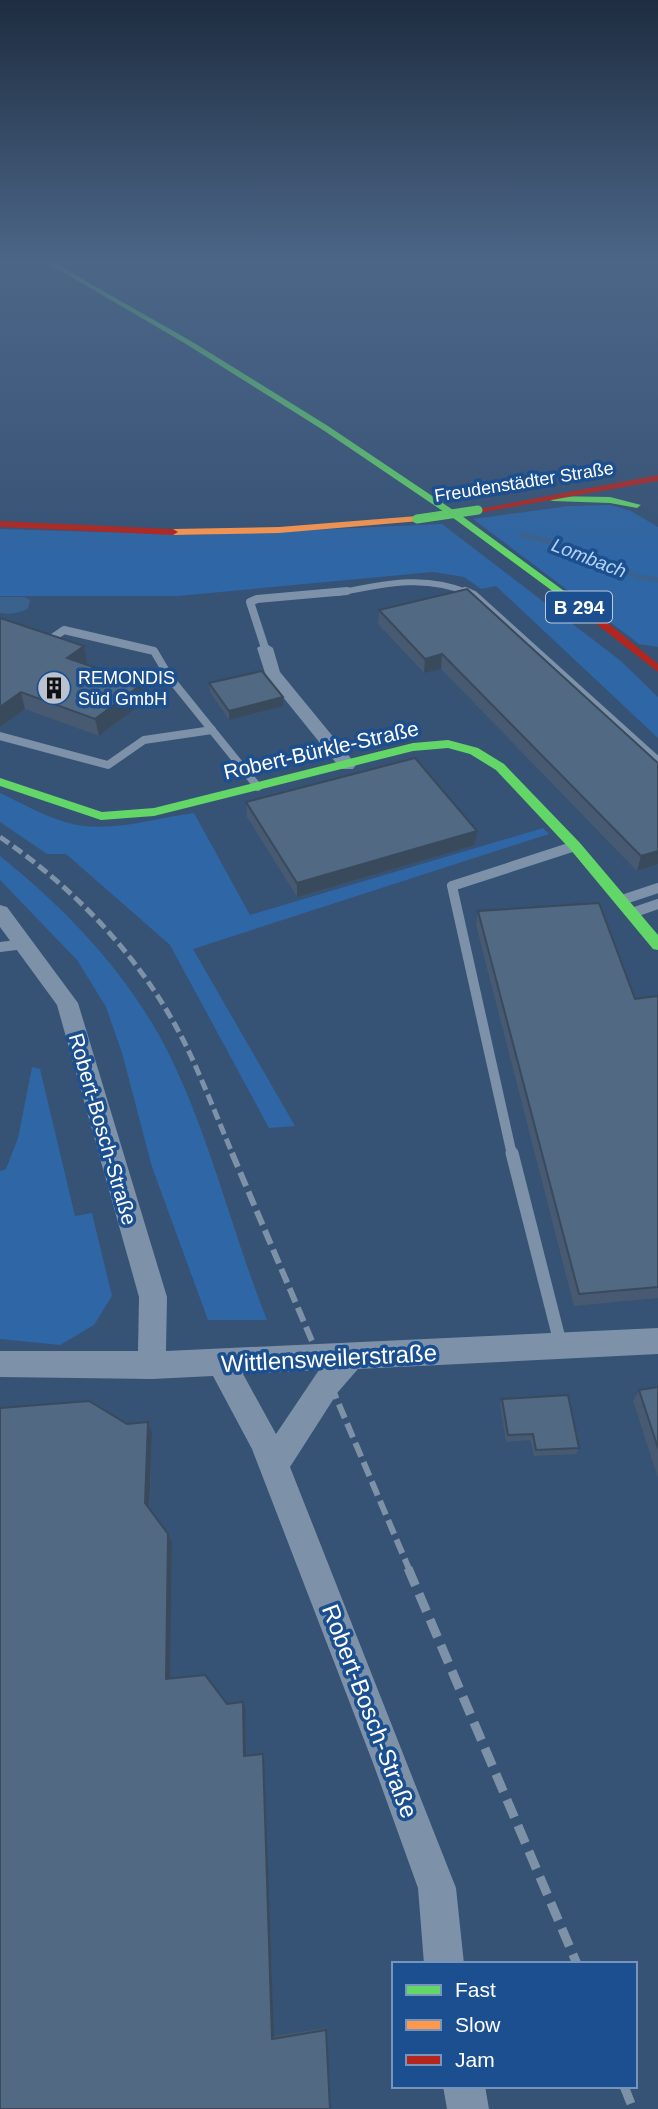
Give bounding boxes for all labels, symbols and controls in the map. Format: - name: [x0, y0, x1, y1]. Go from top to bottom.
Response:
- street label: Freudenstädter Straße: [433, 458, 615, 506]
- water label: Lombach: [549, 534, 629, 582]
- road number: B 294: [546, 592, 612, 622]
- place label: REMONDIS Süd GmbH: [78, 668, 175, 709]
- building icon: REMONDIS Süd GmbH: [35, 669, 73, 707]
- street label: Robert-Bürkle-Straße: [221, 716, 421, 784]
- street label: Robert-Bosch-Straße: [65, 1030, 141, 1228]
- street label: Wittlensweilerstraße: [220, 1339, 438, 1377]
- street label: Robert-Bosch-Straße: [317, 1600, 423, 1822]
- legend: [392, 1962, 637, 2088]
- text: Fast: [455, 1978, 496, 2001]
- text: Slow: [455, 2013, 501, 2036]
- text: Jam: [455, 2048, 495, 2071]

